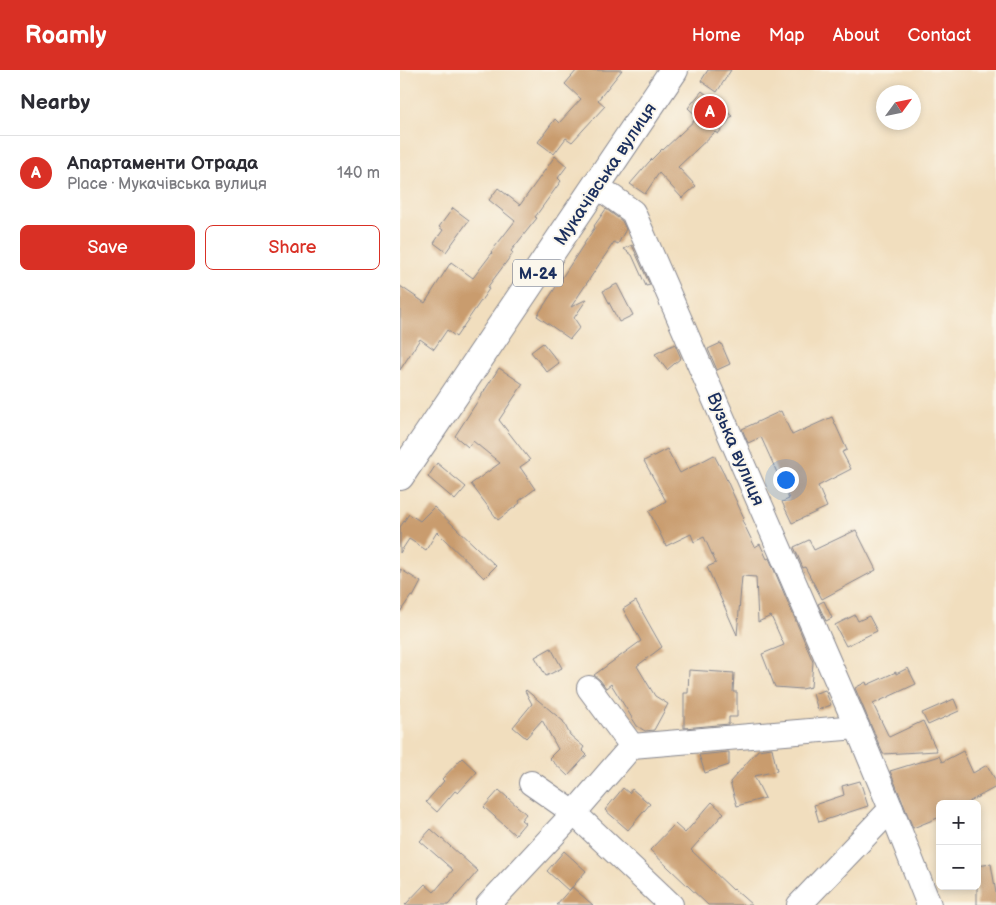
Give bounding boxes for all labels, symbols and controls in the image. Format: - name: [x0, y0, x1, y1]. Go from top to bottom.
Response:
- text: Roamly: [25, 21, 106, 50]
- text: Home: [692, 25, 741, 46]
- text: Map: [769, 25, 805, 46]
- text: About: [833, 25, 880, 46]
- text: Contact: [908, 25, 971, 46]
- north arrow: [876, 85, 921, 130]
- text: Nearby: [20, 90, 90, 115]
- pin: A: [694, 93, 726, 131]
- street label: Мукачівська вулиця: [550, 99, 661, 250]
- text: Апартаменти Отрада: [67, 152, 258, 175]
- text: A: [31, 164, 41, 183]
- text: 140 m: [337, 164, 380, 183]
- text: Place · Мукачівська вулиця: [67, 175, 267, 194]
- button: Save: [20, 225, 195, 270]
- button: Share: [205, 225, 380, 270]
- road number: М-24: [513, 260, 563, 287]
- street label: Вузька вулиця: [702, 390, 769, 509]
- your location: [773, 467, 799, 493]
- map controls: [936, 800, 981, 890]
- button: +: [936, 800, 981, 845]
- button: −: [936, 845, 981, 890]

